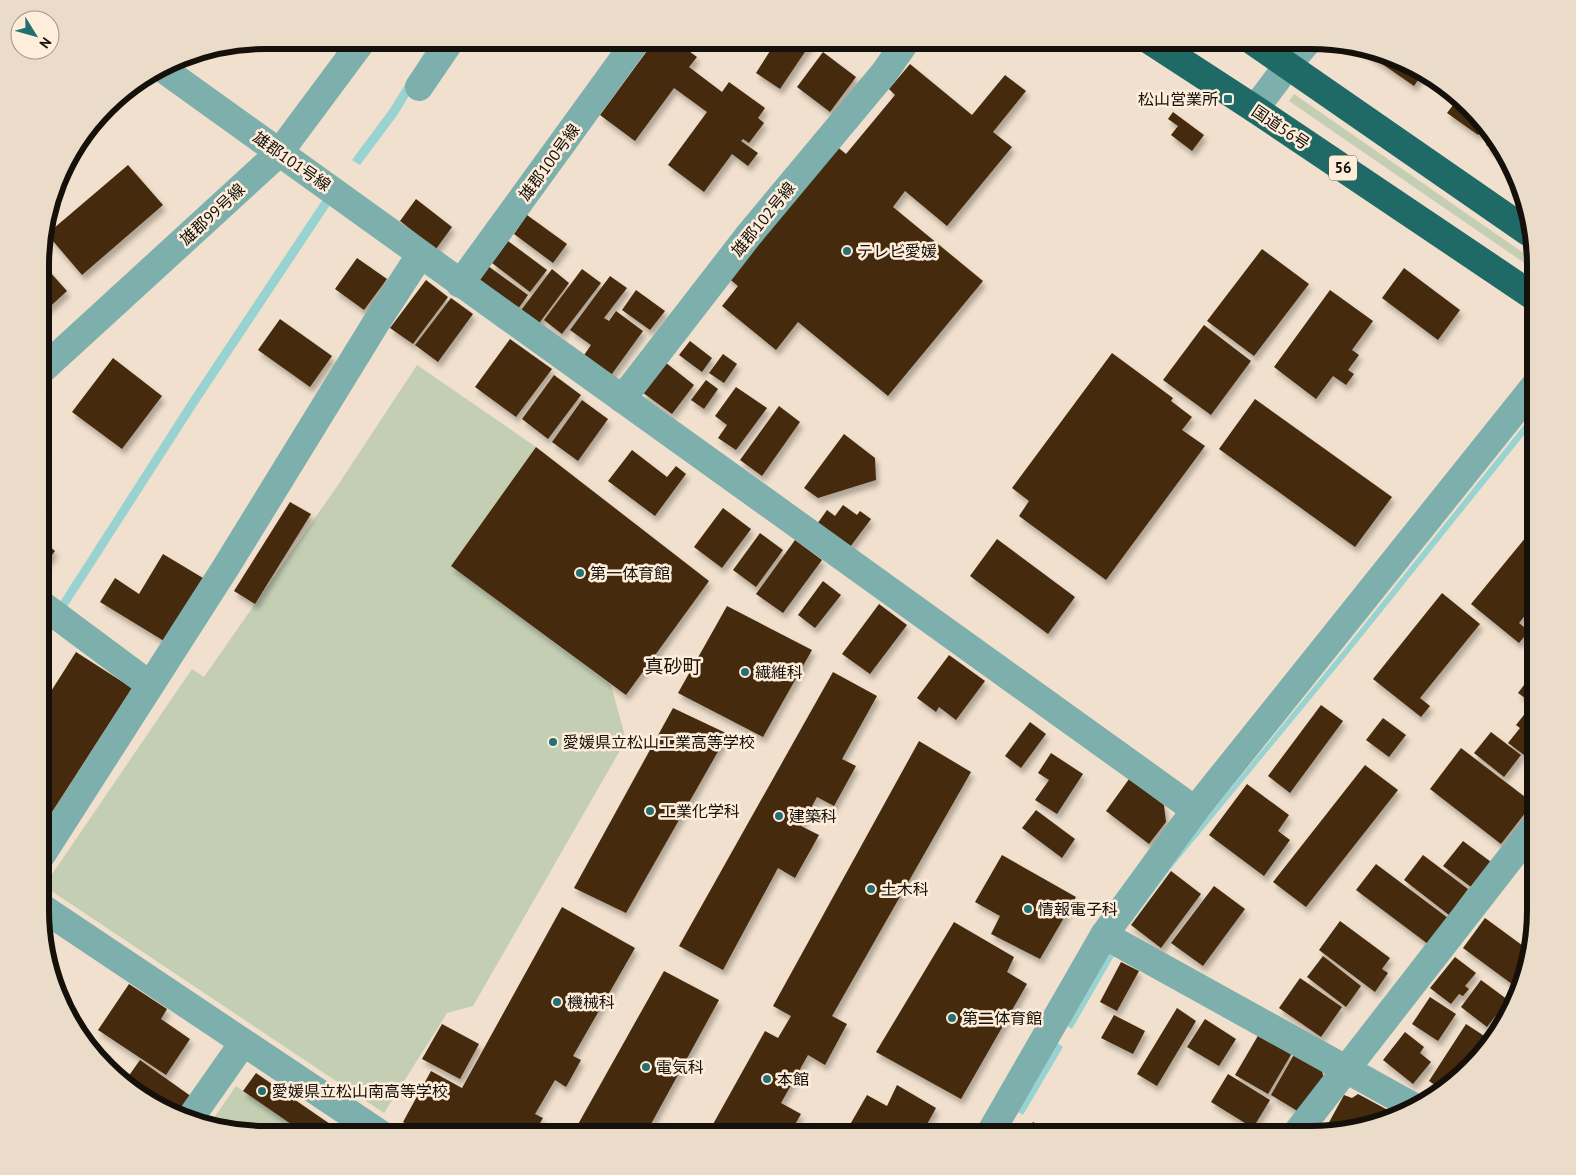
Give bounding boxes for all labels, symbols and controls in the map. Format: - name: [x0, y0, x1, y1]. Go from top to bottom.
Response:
- north arrow: [10, 10, 60, 60]
- text: N: [35, 34, 55, 52]
- place label: 松山営業所: [1138, 89, 1218, 109]
- marker: 松山営業所: [1222, 93, 1234, 105]
- street label: 国道56号: [1248, 100, 1314, 154]
- street label: 雄郡100号線: [514, 120, 584, 204]
- street label: 雄郡101号線: [249, 127, 335, 195]
- road number: 56: [1329, 156, 1357, 180]
- street label: 雄郡102号線: [727, 178, 799, 260]
- street label: 雄郡99号線: [175, 179, 249, 249]
- place label: テレビ愛媛: [857, 241, 937, 261]
- marker: テレビ愛媛: [841, 245, 853, 257]
- place label: 第一体育館: [590, 563, 670, 583]
- marker: 第一体育館: [574, 567, 586, 579]
- district label: 真砂町: [644, 654, 702, 678]
- place label: 繊維科: [755, 662, 803, 682]
- marker: 繊維科: [739, 666, 751, 678]
- place label: 愛媛県立松山工業高等学校: [563, 732, 755, 752]
- marker: 愛媛県立松山工業高等学校: [547, 736, 559, 748]
- place label: 工業化学科: [660, 801, 740, 821]
- marker: 工業化学科: [644, 805, 656, 817]
- place label: 建築科: [789, 806, 837, 826]
- marker: 建築科: [773, 810, 785, 822]
- place label: 土木科: [881, 879, 929, 899]
- marker: 土木科: [865, 883, 877, 895]
- place label: 情報電子科: [1038, 899, 1118, 919]
- marker: 情報電子科: [1022, 903, 1034, 915]
- place label: 機械科: [567, 992, 615, 1012]
- marker: 機械科: [551, 996, 563, 1008]
- place label: 第二体育館: [962, 1008, 1042, 1028]
- marker: 第二体育館: [946, 1012, 958, 1024]
- place label: 電気科: [656, 1057, 704, 1077]
- marker: 電気科: [640, 1061, 652, 1073]
- place label: 本館: [777, 1069, 809, 1089]
- marker: 本館: [761, 1073, 773, 1085]
- place label: 愛媛県立松山南高等学校: [272, 1081, 448, 1101]
- marker: 愛媛県立松山南高等学校: [256, 1085, 268, 1097]

